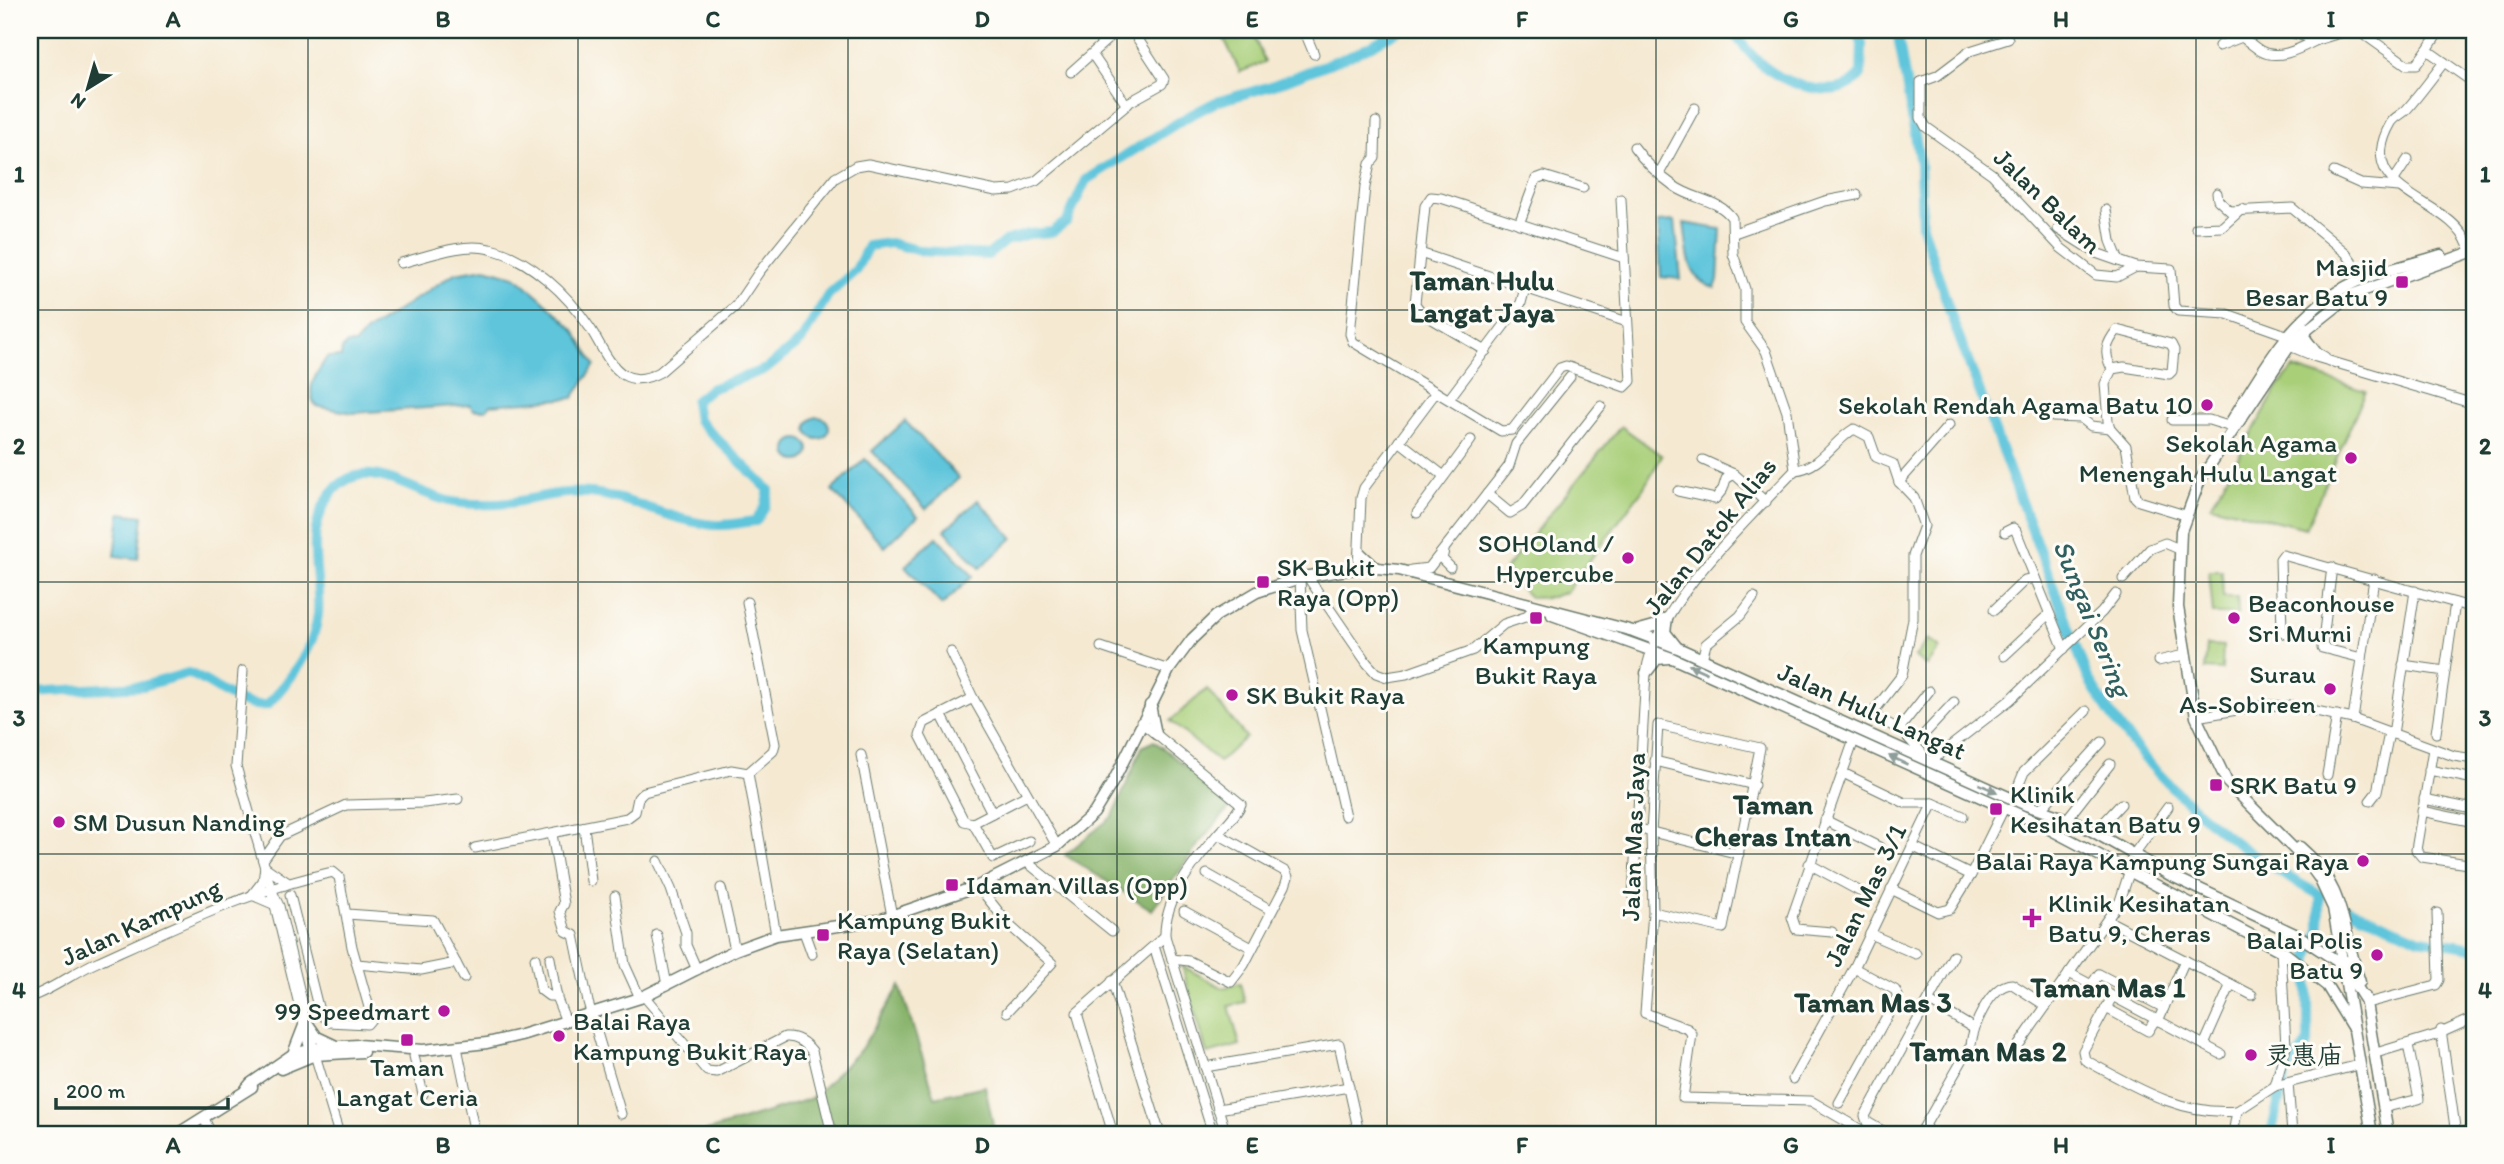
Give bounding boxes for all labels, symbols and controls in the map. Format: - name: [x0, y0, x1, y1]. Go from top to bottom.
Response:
- text: A: [165, 5, 181, 33]
- text: B: [436, 5, 451, 33]
- text: C: [706, 5, 721, 33]
- text: D: [974, 5, 990, 33]
- text: E: [1246, 5, 1259, 33]
- text: F: [1516, 5, 1529, 33]
- text: G: [1783, 5, 1799, 33]
- text: H: [2053, 5, 2069, 33]
- text: I: [2327, 5, 2336, 33]
- north arrow: [52, 52, 122, 122]
- text: N: [66, 88, 90, 114]
- street label: Jalan Balam: [1987, 141, 2109, 261]
- text: 1: [14, 160, 25, 188]
- text: 1: [2480, 160, 2491, 188]
- place label: Masjid Besar Batu 9: [2245, 251, 2388, 313]
- district label: Taman Hulu Langat Jaya: [1409, 263, 1555, 329]
- marker: Masjid Besar Batu 9: [2394, 274, 2410, 290]
- place label: Sekolah Rendah Agama Batu 10: [1838, 389, 2193, 421]
- marker: Sekolah Rendah Agama Batu 10: [2199, 397, 2215, 413]
- place label: Sekolah Agama Menengah Hulu Langat: [2079, 427, 2337, 489]
- text: 2: [13, 432, 26, 460]
- text: 2: [2479, 432, 2492, 460]
- marker: Sekolah Agama Menengah Hulu Langat: [2343, 450, 2359, 466]
- street label: Jalan Datok Alias: [1637, 451, 1783, 621]
- place label: SOHOland / Hypercube: [1478, 527, 1614, 589]
- water label: Sungai Sering: [2046, 535, 2141, 705]
- marker: SOHOland / Hypercube: [1620, 550, 1636, 566]
- place label: SK Bukit Raya (Opp): [1277, 551, 1399, 613]
- marker: SK Bukit Raya (Opp): [1255, 574, 1271, 590]
- place label: Beaconhouse Sri Murni: [2248, 587, 2395, 649]
- marker: Kampung Bukit Raya: [1528, 610, 1544, 626]
- marker: Beaconhouse Sri Murni: [2226, 610, 2242, 626]
- place label: Kampung Bukit Raya: [1475, 629, 1598, 691]
- street label: Jalan Hulu Langat: [1773, 655, 1971, 767]
- place label: Surau As-Sobireen: [2179, 658, 2316, 720]
- one-way arrow: [1688, 663, 1708, 675]
- place label: SK Bukit Raya: [1246, 679, 1405, 711]
- marker: Surau As-Sobireen: [2322, 681, 2338, 697]
- marker: SK Bukit Raya: [1224, 687, 1240, 703]
- text: 3: [13, 704, 26, 732]
- text: 3: [2479, 704, 2492, 732]
- street label: Jalan Mas Jaya: [1614, 752, 1652, 922]
- one-way arrow: [1888, 755, 1908, 766]
- place label: SRK Batu 9: [2230, 769, 2357, 801]
- marker: SRK Batu 9: [2208, 777, 2224, 793]
- place label: Klinik Kesihatan Batu 9: [2010, 778, 2201, 840]
- one-way arrow: [1978, 782, 1998, 794]
- district label: Taman Cheras Intan: [1695, 787, 1852, 853]
- marker: Klinik Kesihatan Batu 9: [1988, 801, 2004, 817]
- place label: SM Dusun Nanding: [73, 806, 286, 838]
- marker: SM Dusun Nanding: [51, 814, 67, 830]
- street label: Jalan Mas 3/1: [1817, 818, 1913, 972]
- place label: Balai Raya Kampung Sungai Raya: [1975, 845, 2350, 877]
- marker: Balai Raya Kampung Sungai Raya: [2355, 853, 2371, 869]
- place label: Idaman Villas (Opp): [966, 869, 1188, 901]
- street label: Jalan Kampung: [56, 871, 227, 973]
- marker: Idaman Villas (Opp): [944, 877, 960, 893]
- place label: Klinik Kesihatan Batu 9, Cheras: [2048, 887, 2230, 949]
- place label: Kampung Bukit Raya (Selatan): [837, 904, 1011, 966]
- marker: Klinik Kesihatan Batu 9, Cheras: [2022, 908, 2042, 928]
- place label: Balai Polis Batu 9: [2246, 924, 2363, 986]
- marker: Kampung Bukit Raya (Selatan): [815, 927, 831, 943]
- marker: Balai Polis Batu 9: [2369, 947, 2385, 963]
- district label: Taman Mas 1: [2029, 970, 2186, 1004]
- text: 4: [12, 976, 26, 1004]
- text: 4: [2478, 976, 2492, 1004]
- district label: Taman Mas 3: [1793, 985, 1952, 1019]
- place label: 99 Speedmart: [274, 995, 430, 1027]
- marker: 99 Speedmart: [436, 1003, 452, 1019]
- place label: Balai Raya Kampung Bukit Raya: [573, 1005, 808, 1067]
- marker: Balai Raya Kampung Bukit Raya: [551, 1028, 567, 1044]
- marker: Taman Langat Ceria: [399, 1032, 415, 1048]
- district label: Taman Mas 2: [1909, 1034, 2067, 1068]
- place label: 灵惠庙: [2265, 1039, 2343, 1071]
- marker: 灵惠庙: [2243, 1047, 2259, 1063]
- place label: Taman Langat Ceria: [336, 1051, 478, 1113]
- scale bar: [56, 1066, 228, 1110]
- text: 200 m: [66, 1078, 126, 1103]
- text: A: [165, 1131, 181, 1159]
- text: B: [436, 1131, 451, 1159]
- text: C: [706, 1131, 721, 1159]
- text: D: [974, 1131, 990, 1159]
- text: E: [1246, 1131, 1259, 1159]
- text: F: [1516, 1131, 1529, 1159]
- text: G: [1783, 1131, 1799, 1159]
- text: H: [2053, 1131, 2069, 1159]
- text: I: [2327, 1131, 2336, 1159]

